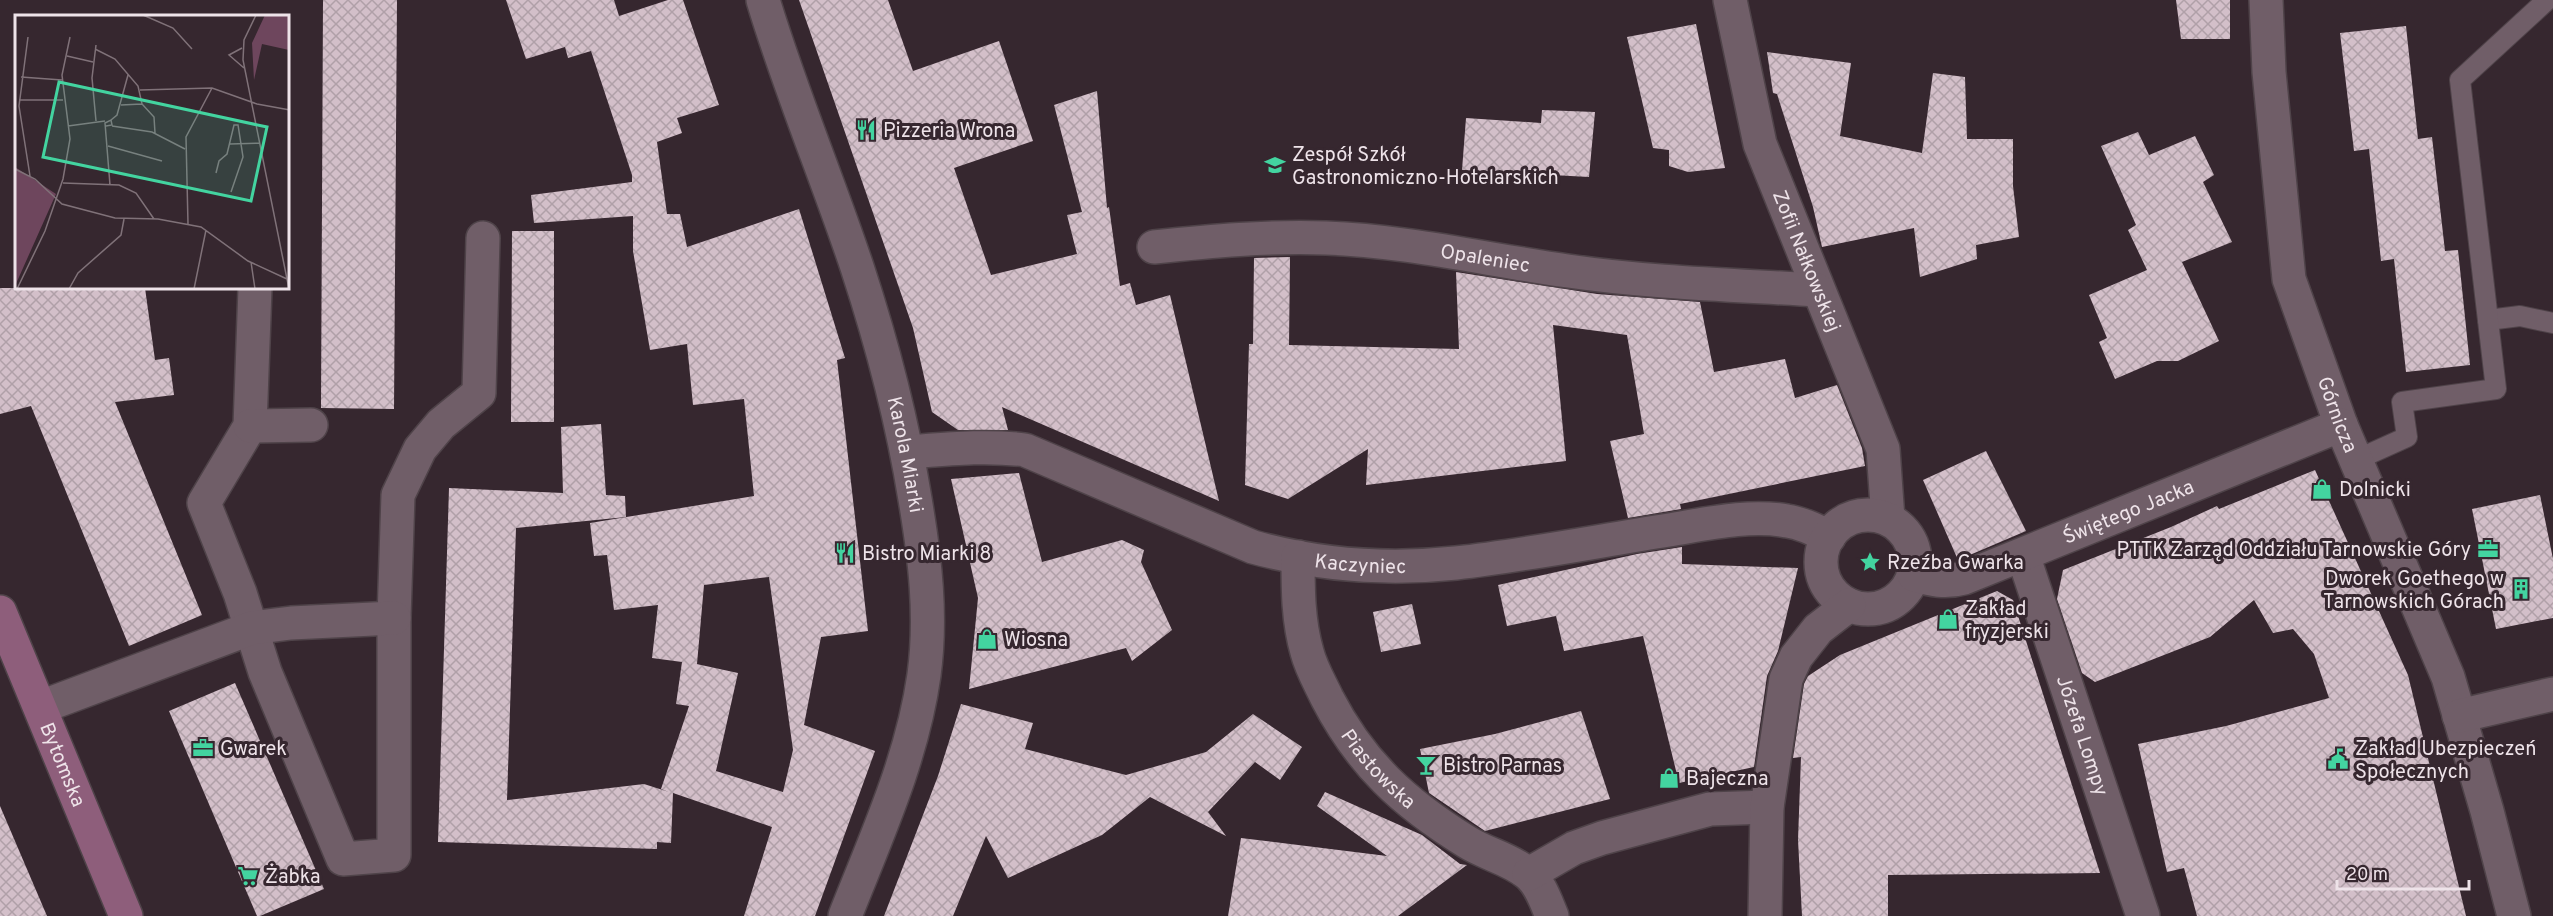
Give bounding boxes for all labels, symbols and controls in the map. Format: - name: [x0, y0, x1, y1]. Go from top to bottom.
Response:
- inset map: [15, 15, 290, 290]
- restaurant icon: Pizzeria Wrona: [854, 118, 878, 142]
- place label: Pizzeria Wrona: [883, 119, 1015, 145]
- place label: Zespół Szkół Gastronomiczno-Hotelarskich: [1292, 143, 1559, 192]
- school or university icon: Zespół Szkół Gastronomiczno-Hotelarskich: [1263, 153, 1287, 177]
- street label: Zofii Nałkowskiej: [1765, 187, 1845, 336]
- street label: Opaleniec: [1438, 239, 1532, 280]
- street label: Górnicza: [2310, 374, 2362, 457]
- street label: Karola Miarki: [880, 394, 928, 515]
- street label: Świętego Jacka: [2059, 475, 2198, 551]
- shop icon: Dolnicki: [2310, 477, 2334, 501]
- place label: Dolnicki: [2339, 478, 2411, 504]
- office icon: PTTK Zarząd Oddziału Tarnowskie Góry: [2476, 537, 2500, 561]
- place label: PTTK Zarząd Oddziału Tarnowskie Góry: [2117, 538, 2471, 564]
- restaurant icon: Bistro Miarki 8: [833, 541, 857, 565]
- place label: Bistro Miarki 8: [862, 542, 992, 568]
- street label: Kaczyniec: [1313, 549, 1406, 581]
- place icon: Rzeźba Gwarka: [1858, 550, 1882, 574]
- place label: Rzeźba Gwarka: [1887, 551, 2024, 577]
- place label: Dworek Goethego w Tarnowskich Górach: [2323, 567, 2504, 616]
- building icon: Dworek Goethego w Tarnowskich Górach: [2509, 577, 2533, 601]
- place label: Zakład fryzjerski: [1965, 597, 2049, 646]
- shop icon: Zakład fryzjerski: [1936, 607, 1960, 631]
- shop icon: Wiosna: [975, 627, 999, 651]
- place label: Wiosna: [1004, 628, 1068, 654]
- street label: Józefa Lompy: [2049, 672, 2113, 800]
- street label: Bytomska: [32, 719, 90, 811]
- street label: Piastowska: [1334, 725, 1420, 816]
- office icon: Gwarek: [191, 736, 215, 760]
- place label: Gwarek: [220, 737, 287, 763]
- place label: Zakład Ubezpieczeń Społecznych: [2355, 737, 2537, 786]
- public building icon: Zakład Ubezpieczeń Społecznych: [2326, 747, 2350, 771]
- bar icon: Bistro Parnas: [1414, 753, 1438, 777]
- place label: Bistro Parnas: [1443, 754, 1562, 780]
- shop icon: Bajeczna: [1657, 766, 1681, 790]
- place label: Bajeczna: [1686, 767, 1768, 793]
- scale bar: [2337, 853, 2469, 891]
- supermarket icon: Żabka: [236, 864, 260, 888]
- place label: Żabka: [265, 864, 320, 891]
- text: 20 m: [2346, 864, 2388, 887]

